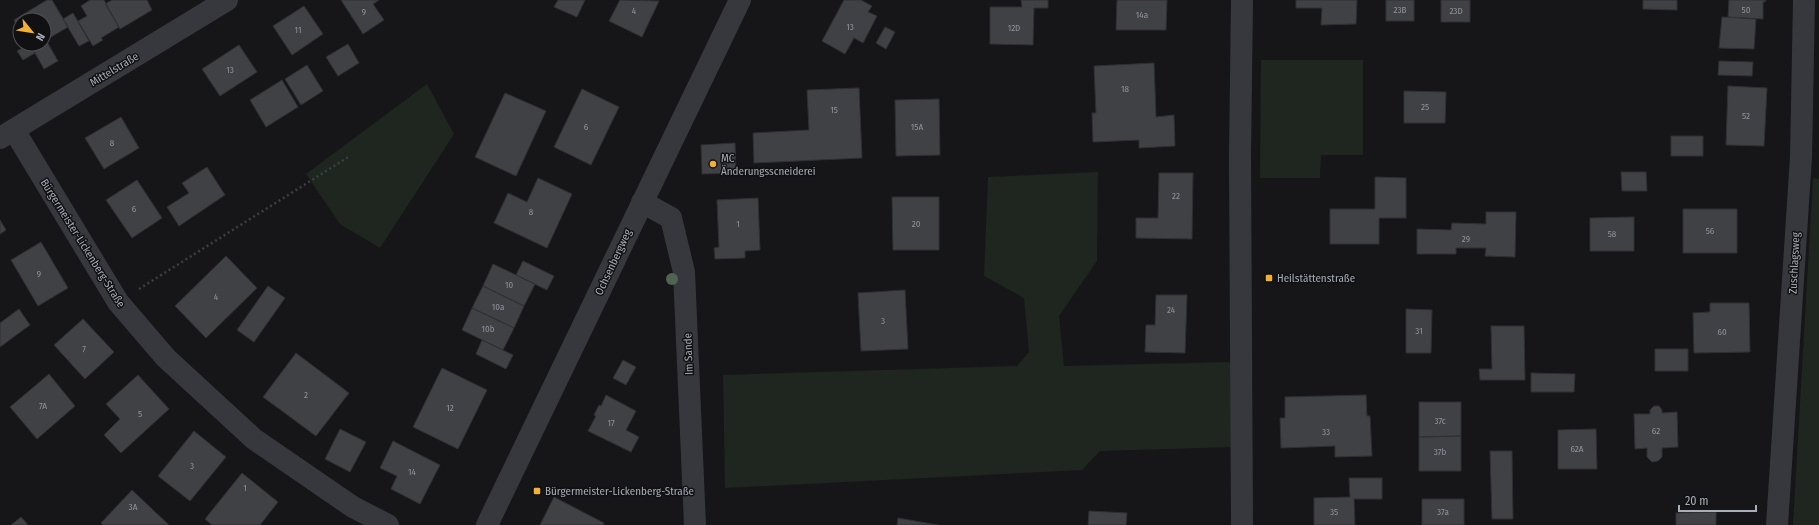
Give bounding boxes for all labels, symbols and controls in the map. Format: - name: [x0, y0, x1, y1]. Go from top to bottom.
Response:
- house number: 23B: [1394, 5, 1407, 15]
- house number: 50: [1742, 5, 1751, 15]
- house number: 4: [632, 6, 637, 16]
- house number: 23D: [1449, 6, 1463, 16]
- house number: 9: [362, 7, 366, 17]
- house number: 14a: [1136, 10, 1149, 20]
- north arrow: [12, 12, 52, 52]
- house number: 13: [846, 22, 854, 32]
- house number: 12D: [1008, 23, 1020, 33]
- house number: 11: [295, 25, 301, 35]
- text: N: [33, 31, 48, 43]
- street label: Mittelstraße: [88, 50, 141, 89]
- house number: 13: [226, 65, 234, 75]
- house number: 18: [1121, 84, 1130, 94]
- house number: 25: [1421, 102, 1429, 112]
- house number: 15: [830, 105, 838, 115]
- house number: 52: [1742, 111, 1750, 121]
- house number: 6: [584, 122, 589, 132]
- house number: 15A: [911, 122, 923, 132]
- house number: 8: [110, 138, 115, 148]
- place label: MC Änderungsscneiderei: [721, 152, 816, 178]
- marker: MC Änderungsscneiderei: [708, 159, 718, 169]
- street label: Bürgermeister-Lickenberg-Straße: [38, 177, 128, 310]
- house number: 22: [1172, 191, 1180, 201]
- house number: 6: [132, 204, 137, 214]
- house number: 8: [529, 207, 534, 217]
- house number: 1: [736, 219, 740, 229]
- house number: 20: [912, 219, 921, 229]
- street label: Ochsenbergweg: [592, 226, 635, 297]
- house number: 56: [1706, 226, 1715, 236]
- house number: 58: [1608, 229, 1617, 239]
- street label: Zuschlagsweg: [1786, 231, 1803, 294]
- house number: 29: [1462, 234, 1470, 244]
- house number: 9: [37, 269, 41, 279]
- place label: Heilstättenstraße: [1277, 272, 1355, 285]
- marker: Heilstättenstraße: [1264, 273, 1274, 283]
- house number: 10: [505, 280, 513, 290]
- house number: 4: [214, 292, 219, 302]
- house number: 10a: [492, 302, 505, 312]
- house number: 24: [1167, 305, 1176, 315]
- house number: 3: [881, 316, 885, 326]
- house number: 10b: [482, 324, 495, 334]
- house number: 31: [1415, 326, 1423, 336]
- house number: 60: [1717, 327, 1727, 337]
- street label: Im Sande: [681, 333, 696, 375]
- house number: 7: [82, 344, 86, 354]
- house number: 2: [304, 390, 308, 400]
- house number: 7A: [39, 401, 47, 411]
- house number: 12: [446, 403, 454, 413]
- house number: 5: [138, 409, 142, 419]
- house number: 37c: [1434, 416, 1446, 426]
- house number: 17: [607, 418, 615, 428]
- house number: 62: [1652, 426, 1660, 436]
- house number: 33: [1322, 427, 1330, 437]
- house number: 62A: [1570, 444, 1584, 454]
- house number: 37b: [1434, 447, 1446, 457]
- house number: 3: [190, 461, 194, 471]
- house number: 14: [408, 467, 417, 477]
- house number: 1: [243, 483, 247, 493]
- place label: Bürgermeister-Lickenberg-Straße: [545, 485, 694, 498]
- marker: Bürgermeister-Lickenberg-Straße: [532, 486, 542, 496]
- scale bar: [1679, 487, 1756, 513]
- text: 20 m: [1685, 494, 1709, 508]
- house number: 3A: [129, 502, 138, 512]
- house number: 35: [1330, 507, 1338, 517]
- house number: 37a: [1437, 507, 1449, 517]

